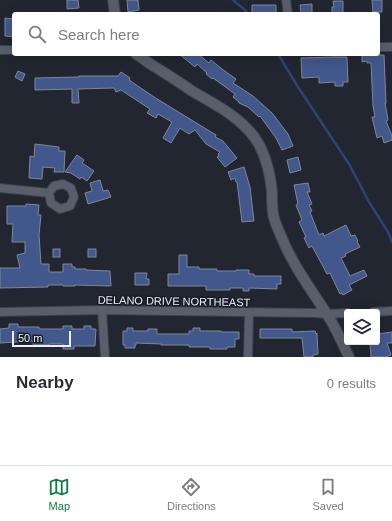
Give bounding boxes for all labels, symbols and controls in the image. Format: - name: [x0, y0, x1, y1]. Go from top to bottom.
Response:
- search box: [12, 12, 380, 56]
- icon: search: [26, 23, 48, 45]
- text: Search here: [58, 26, 140, 43]
- street label: DELANO DRIVE NORTHEAST: [98, 294, 251, 308]
- map controls: [344, 309, 380, 345]
- button: layers: [344, 309, 380, 345]
- scale bar: [12, 329, 71, 348]
- text: 50 m: [18, 332, 42, 344]
- text: Nearby: [16, 373, 74, 392]
- text: 0 results: [327, 376, 376, 391]
- tab: Map: [48, 476, 70, 512]
- tab: Directions: [167, 476, 216, 512]
- tab: Saved: [312, 476, 344, 512]

